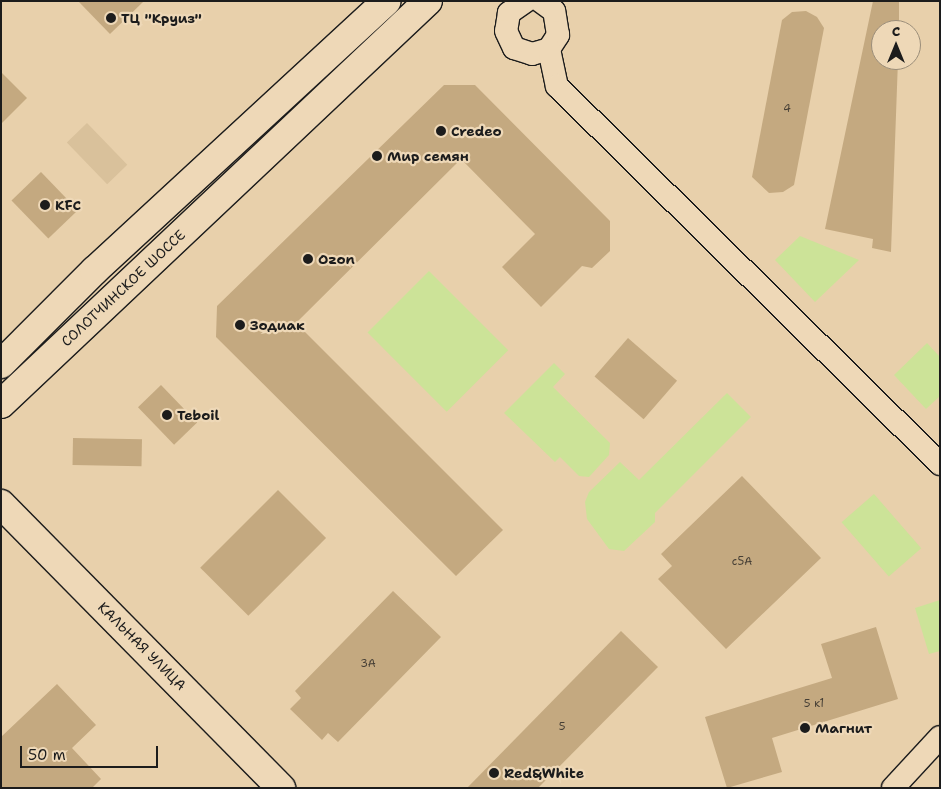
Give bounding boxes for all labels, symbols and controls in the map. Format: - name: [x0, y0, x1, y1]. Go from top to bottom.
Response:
- place label: ТЦ "Круиз": [121, 10, 202, 26]
- marker: ТЦ "Круиз": [105, 12, 117, 24]
- north arrow: [871, 20, 921, 70]
- text: С: [892, 22, 900, 40]
- house number: 4: [783, 102, 791, 116]
- place label: Credeo: [451, 123, 502, 139]
- marker: Credeo: [435, 125, 447, 137]
- place label: Мир семян: [387, 148, 469, 164]
- marker: Мир семян: [371, 150, 383, 162]
- place label: KFC: [55, 197, 81, 213]
- marker: KFC: [39, 199, 51, 211]
- street label: СОЛОТЧИНСКОЕ ШОССЕ: [58, 226, 188, 350]
- place label: Ozon: [318, 251, 355, 267]
- marker: Ozon: [302, 253, 314, 265]
- place label: Зодиак: [250, 317, 305, 333]
- marker: Зодиак: [234, 319, 246, 331]
- place label: Teboil: [177, 407, 219, 423]
- marker: Teboil: [161, 409, 173, 421]
- house number: с5А: [732, 555, 752, 569]
- street label: КАЛЬНАЯ УЛИЦА: [94, 598, 190, 694]
- house number: 3А: [360, 657, 376, 671]
- house number: 5 к1: [804, 697, 824, 711]
- house number: 5: [559, 720, 565, 734]
- place label: Магнит: [815, 720, 872, 736]
- marker: Магнит: [799, 722, 811, 734]
- scale bar: [22, 736, 160, 768]
- text: 50 m: [28, 745, 66, 765]
- place label: Red&White: [504, 765, 584, 781]
- marker: Red&White: [488, 767, 500, 779]

